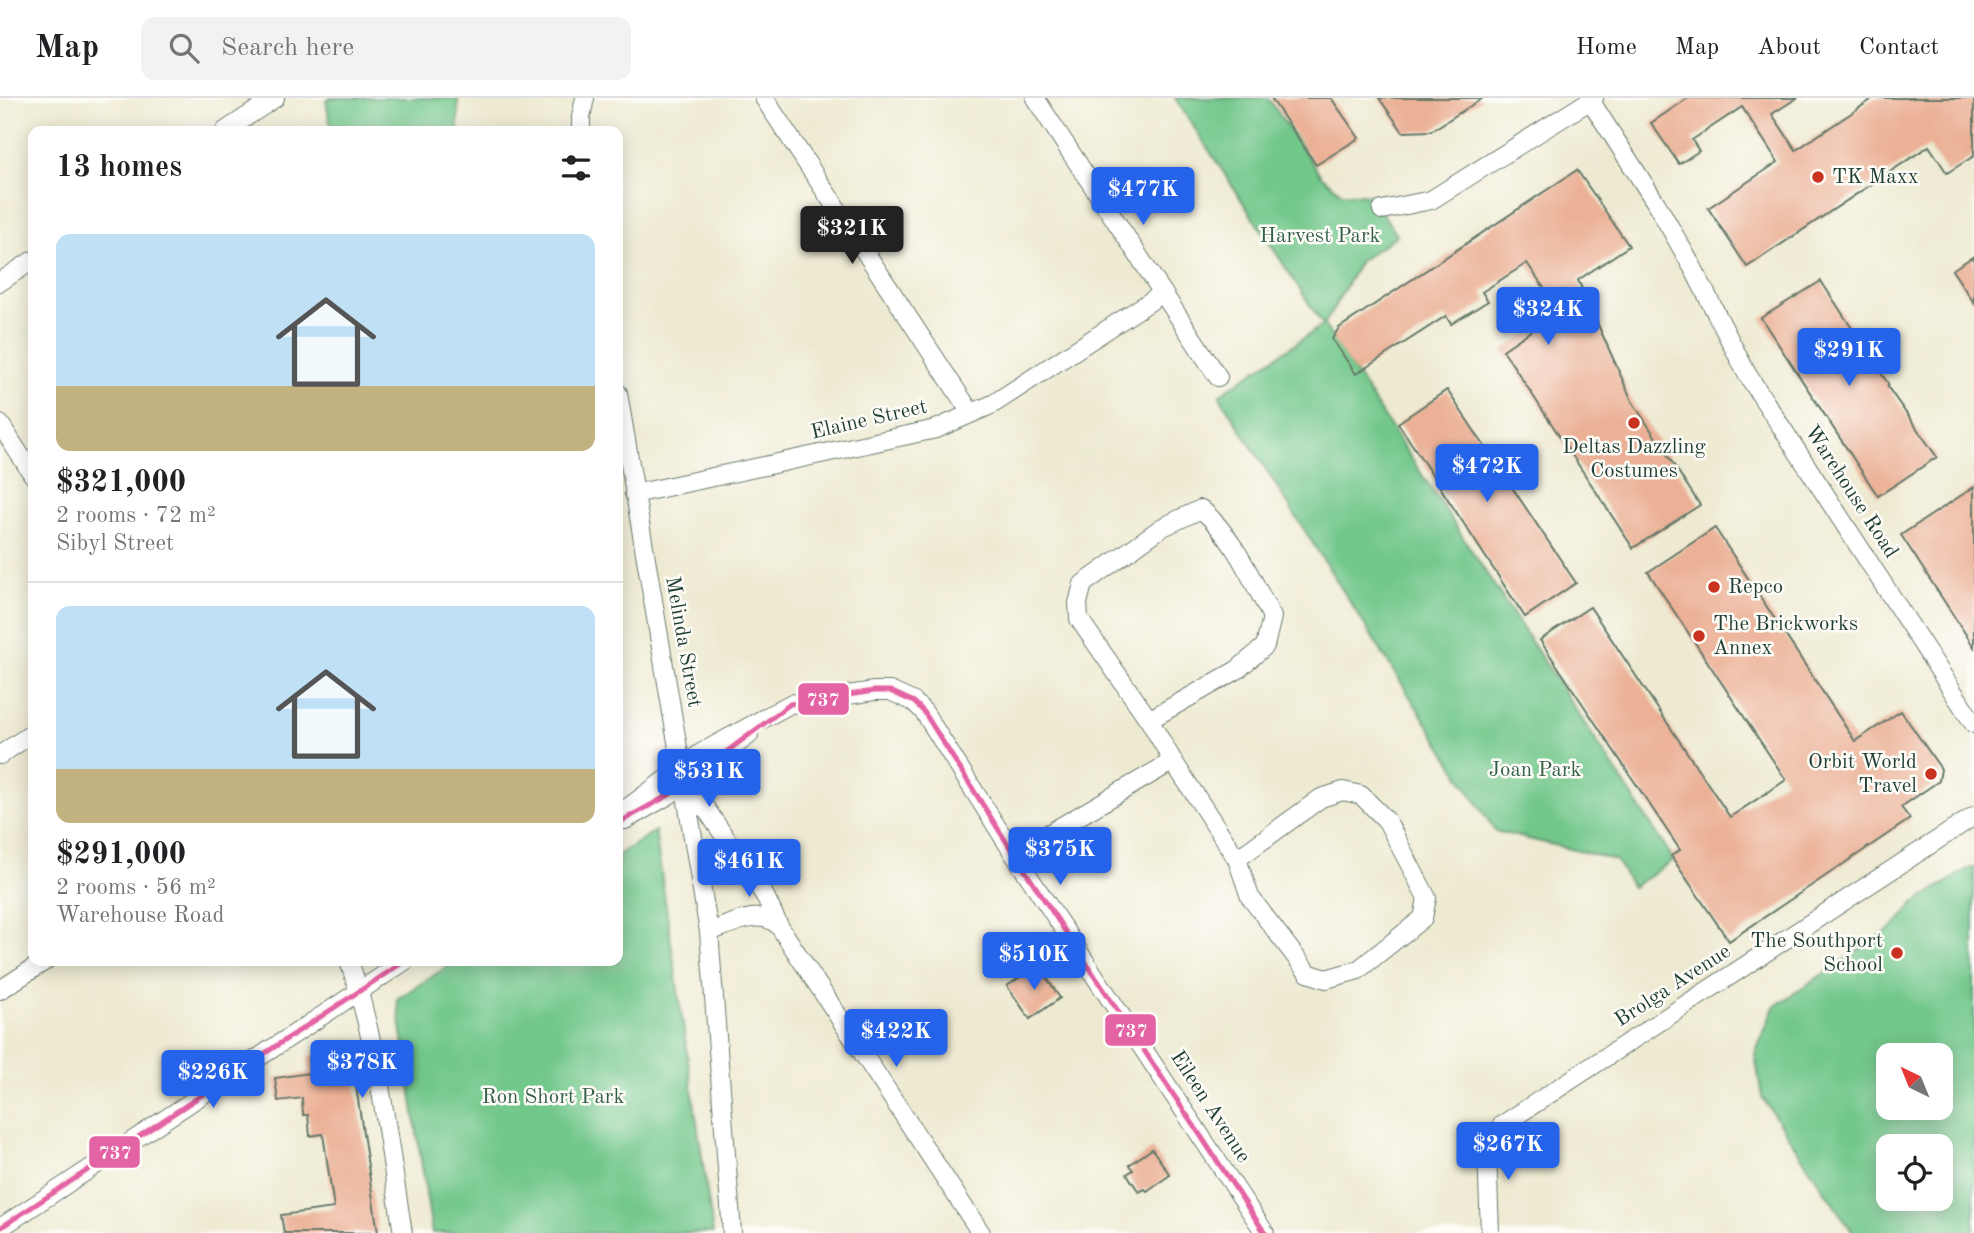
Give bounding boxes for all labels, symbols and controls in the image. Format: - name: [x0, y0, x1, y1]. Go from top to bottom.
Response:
- search box: [141, 17, 631, 80]
- icon: search: [165, 29, 203, 67]
- text: Map: [35, 32, 99, 65]
- text: Search here: [221, 35, 354, 61]
- text: Home: [1576, 36, 1637, 60]
- text: Map: [1675, 36, 1719, 60]
- text: About: [1757, 36, 1821, 60]
- text: Contact: [1859, 36, 1939, 60]
- icon: filters: [557, 149, 595, 187]
- text: 13 homes: [56, 153, 182, 183]
- pin: $477K: [1094, 167, 1192, 227]
- place label: TK Maxx: [1832, 167, 1919, 188]
- marker: TK Maxx: [1810, 169, 1826, 185]
- text: $477K: [1107, 178, 1179, 201]
- pin: $321K: [803, 206, 901, 266]
- text: $321K: [816, 217, 888, 240]
- park label: Harvest Park: [1260, 226, 1381, 247]
- icon: home: [263, 279, 389, 405]
- pin: $324K: [1499, 288, 1597, 347]
- text: $324K: [1512, 298, 1584, 321]
- pin: $291K: [1800, 328, 1898, 388]
- text: $291K: [1813, 339, 1885, 362]
- street label: Elaine Street: [809, 396, 929, 444]
- marker: Deltas Dazzling Costumes: [1626, 415, 1642, 431]
- street label: Warehouse Road: [1800, 422, 1902, 562]
- place label: Deltas Dazzling Costumes: [1562, 437, 1706, 482]
- pin: $472K: [1438, 444, 1536, 504]
- text: $472K: [1451, 455, 1523, 478]
- text: $321,000: [56, 468, 186, 498]
- text: 2 rooms · 72 m²: [56, 504, 216, 527]
- text: Sibyl Street: [56, 532, 174, 555]
- street label: Melinda Street: [661, 575, 705, 709]
- place label: Repco: [1728, 577, 1783, 598]
- marker: Repco: [1706, 579, 1722, 595]
- place label: The Brickworks Annex: [1713, 614, 1858, 659]
- marker: The Brickworks Annex: [1691, 628, 1707, 644]
- icon: home: [263, 651, 389, 777]
- line badge: 737: [797, 682, 850, 716]
- text: 737: [806, 692, 840, 711]
- pin: $531K: [660, 750, 758, 809]
- place label: Orbit World Travel: [1808, 752, 1917, 797]
- text: $531K: [673, 760, 745, 783]
- park label: Joan Park: [1489, 760, 1581, 781]
- marker: Orbit World Travel: [1923, 766, 1939, 782]
- pin: $375K: [1011, 828, 1109, 887]
- text: $375K: [1024, 838, 1096, 861]
- text: $291,000: [56, 840, 186, 870]
- pin: $461K: [700, 840, 798, 899]
- text: $461K: [713, 850, 785, 873]
- text: 2 rooms · 56 m²: [56, 876, 216, 899]
- text: Warehouse Road: [56, 904, 225, 927]
- place label: The Southport School: [1750, 931, 1883, 976]
- pin: $510K: [985, 932, 1083, 992]
- street label: Brolga Avenue: [1611, 941, 1735, 1031]
- text: $510K: [998, 943, 1070, 966]
- marker: The Southport School: [1889, 945, 1905, 961]
- pin: $422K: [847, 1010, 945, 1069]
- line badge: 737: [1104, 1013, 1157, 1047]
- text: $422K: [860, 1020, 932, 1043]
- text: 737: [1114, 1023, 1148, 1042]
- pin: $378K: [313, 1040, 411, 1100]
- north arrow: [1876, 1043, 1953, 1120]
- map controls: [1876, 1043, 1953, 1211]
- street label: Eileen Avenue: [1166, 1047, 1254, 1167]
- pin: $226K: [164, 1051, 262, 1110]
- text: $378K: [326, 1051, 398, 1074]
- text: $226K: [177, 1061, 249, 1084]
- park label: Ron Short Park: [482, 1087, 624, 1108]
- pin: $267K: [1459, 1122, 1557, 1182]
- text: $267K: [1472, 1133, 1544, 1156]
- button: locate: [1876, 1134, 1953, 1211]
- line badge: 737: [88, 1135, 141, 1169]
- text: 737: [98, 1145, 132, 1164]

